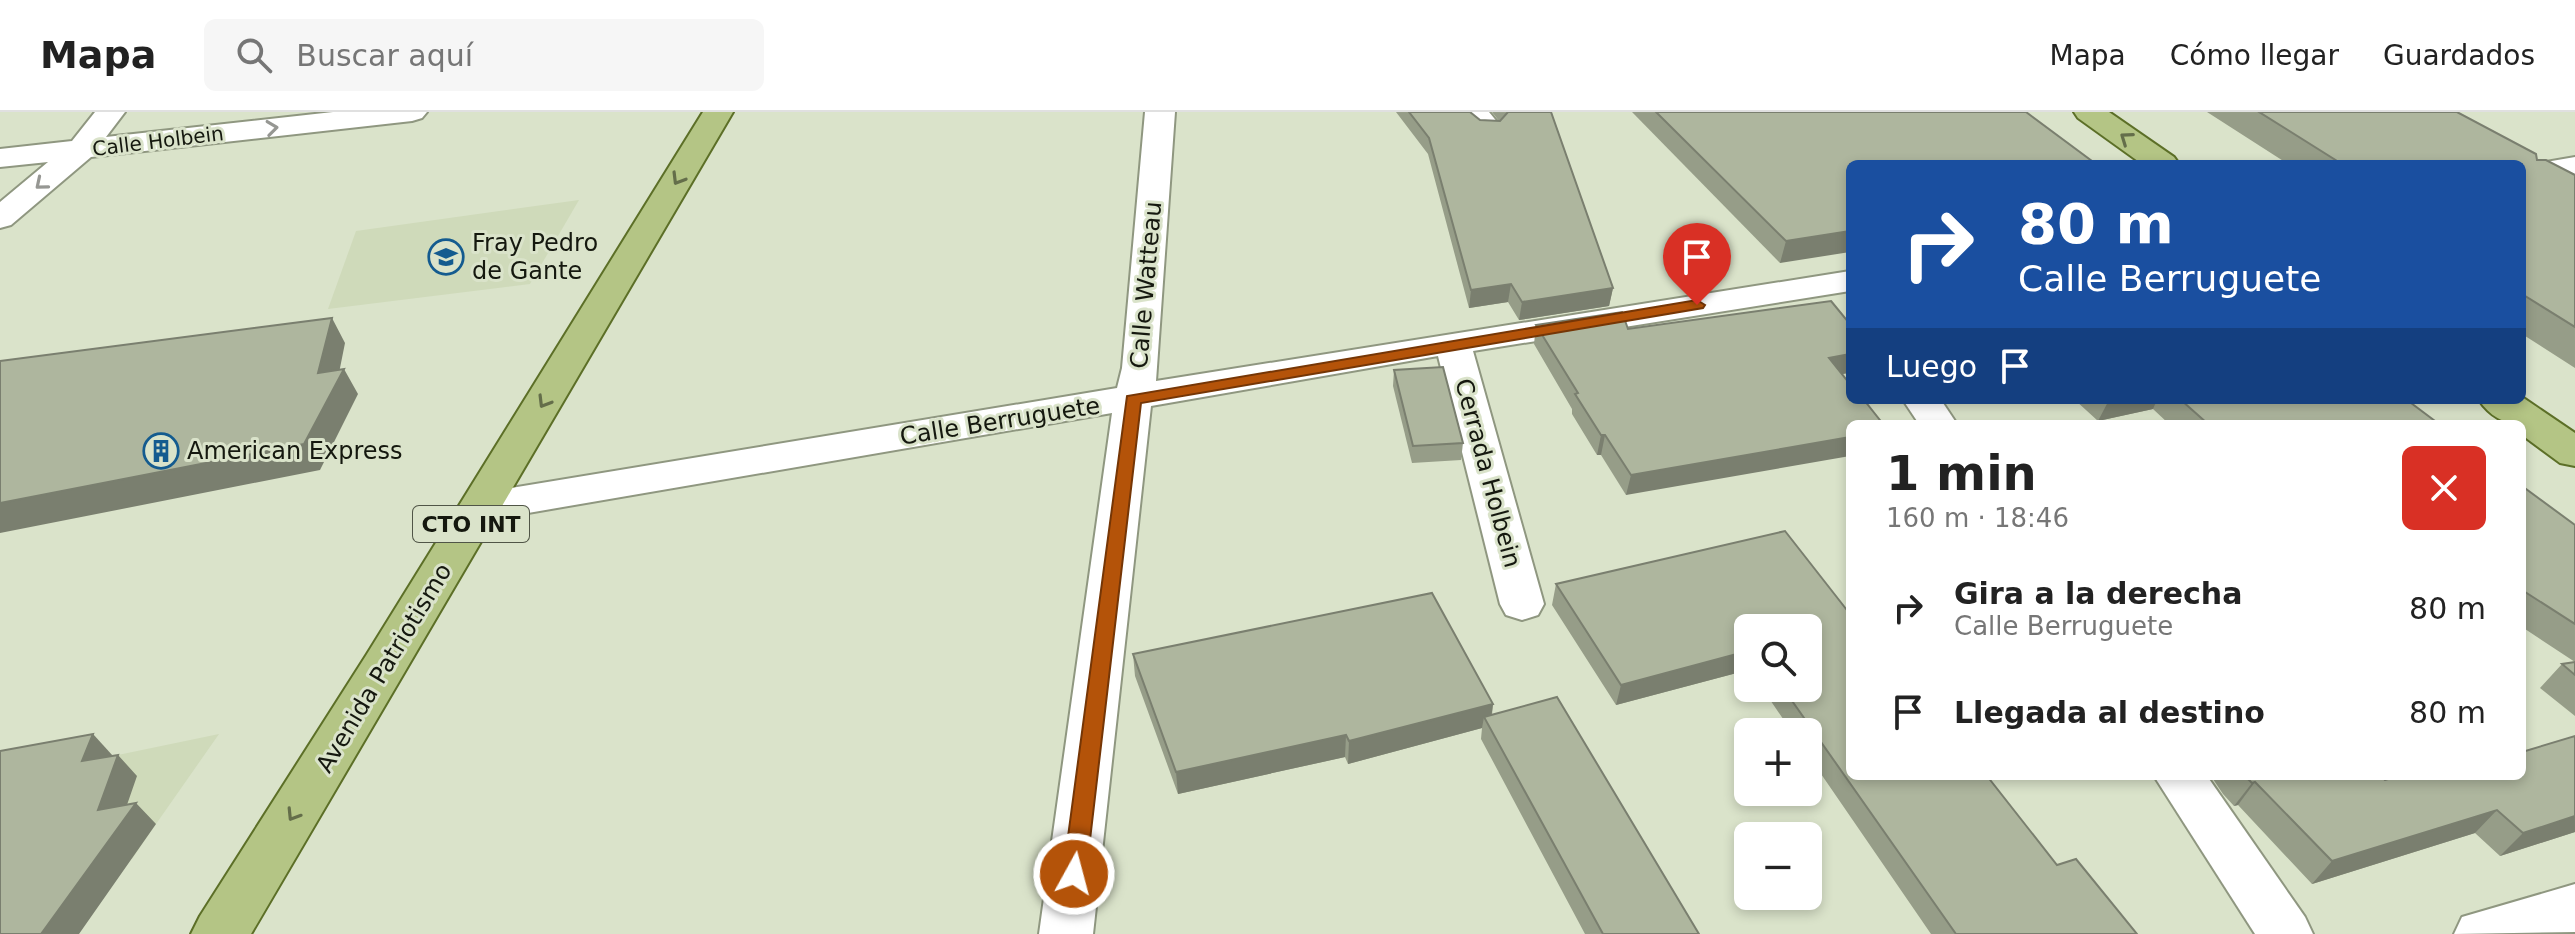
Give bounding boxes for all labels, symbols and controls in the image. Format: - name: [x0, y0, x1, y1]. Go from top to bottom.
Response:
- search box: [204, 19, 764, 91]
- text: Mapa: [40, 33, 156, 77]
- icon: search: [232, 33, 276, 77]
- text: Buscar aquí: [296, 38, 473, 73]
- text: Mapa: [2049, 39, 2126, 72]
- text: Cómo llegar: [2170, 39, 2339, 72]
- text: Guardados: [2383, 39, 2535, 72]
- one-way arrow: [265, 120, 279, 137]
- street label: Calle Holbein: [91, 121, 225, 161]
- one-way arrow: [2120, 133, 2135, 148]
- one-way arrow: [672, 170, 688, 185]
- one-way arrow: [35, 174, 50, 189]
- text: 80 m: [2018, 191, 2174, 256]
- icon: right: [1886, 192, 1990, 296]
- street label: Calle Watteau: [1125, 200, 1167, 370]
- pin: [1663, 223, 1731, 305]
- place label: Fray Pedro de Gante: [472, 229, 598, 285]
- icon: arrive: [1675, 235, 1719, 279]
- school or university icon: Fray Pedro de Gante: [427, 238, 465, 276]
- text: Calle Berruguete: [2018, 258, 2322, 299]
- icon: arrive: [1993, 344, 2037, 388]
- text: Luego: [1886, 349, 1977, 384]
- street label: Cerrada Holbein: [1449, 375, 1527, 571]
- street label: Calle Berruguete: [898, 391, 1102, 451]
- one-way arrow: [539, 393, 554, 408]
- building icon: American Express: [142, 432, 180, 470]
- place label: American Express: [187, 437, 403, 465]
- text: 1 min: [1886, 445, 2037, 501]
- button: close: [2402, 446, 2486, 530]
- text: 160 m · 18:46: [1886, 503, 2069, 533]
- road number: CTO INT: [413, 506, 529, 542]
- street label: Avenida Patriotismo: [311, 558, 457, 778]
- text: Gira a la derecha: [1954, 576, 2242, 611]
- icon: right: [1886, 586, 1930, 630]
- text: 80 m: [2409, 591, 2486, 626]
- text: Calle Berruguete: [1954, 611, 2173, 641]
- map controls: [1734, 614, 1822, 910]
- button: search: [1734, 614, 1822, 702]
- icon: arrive: [1886, 690, 1930, 734]
- text: Llegada al destino: [1954, 695, 2265, 730]
- text: 80 m: [2409, 695, 2486, 730]
- button: +: [1734, 718, 1822, 806]
- one-way arrow: [288, 807, 303, 821]
- button: −: [1734, 822, 1822, 910]
- position arrow: [1032, 832, 1116, 916]

